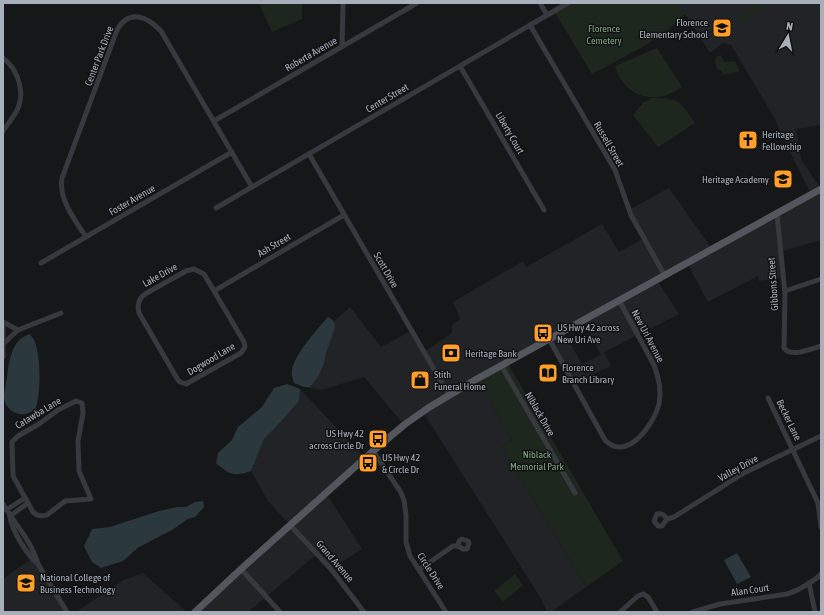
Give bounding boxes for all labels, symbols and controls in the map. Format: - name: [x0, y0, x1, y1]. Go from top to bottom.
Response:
- north arrow: [768, 16, 808, 56]
- place label: Florence Elementary School: [639, 17, 708, 40]
- school or university icon: Florence Elementary School: [711, 17, 733, 39]
- text: N: [785, 20, 794, 33]
- park label: Florence Cemetery: [586, 23, 622, 46]
- street label: Center Park Drive: [83, 24, 116, 87]
- street label: Roberta Avenue: [283, 34, 339, 73]
- street label: Center Street: [364, 81, 410, 115]
- street label: Liberty Court: [494, 110, 526, 156]
- street label: Russell Street: [592, 120, 626, 169]
- church icon: Heritage Fellowship: [737, 129, 759, 151]
- place label: Heritage Fellowship: [762, 129, 802, 152]
- school or university icon: Heritage Academy: [772, 168, 794, 190]
- place label: Heritage Academy: [702, 174, 769, 185]
- street label: Foster Avenue: [107, 182, 157, 218]
- street label: Ash Street: [255, 231, 293, 259]
- street label: Scott Drive: [371, 250, 401, 290]
- street label: Gibbons Street: [766, 257, 780, 311]
- street label: Lake Drive: [141, 261, 180, 289]
- street label: New Uri Avenue: [630, 308, 667, 365]
- bus stop icon: US Hwy 42 across New Uri Ave: [532, 322, 554, 344]
- place label: US Hwy 42 across New Uri Ave: [557, 322, 620, 345]
- street label: Dogwood Lane: [185, 340, 237, 378]
- bank icon: Heritage Bank: [440, 342, 462, 364]
- place label: Heritage Bank: [465, 348, 517, 359]
- library icon: Florence Branch Library: [537, 362, 559, 384]
- place label: Florence Branch Library: [562, 362, 614, 385]
- shop icon: Stith Funeral Home: [409, 369, 431, 391]
- place label: Stith Funeral Home: [434, 369, 486, 392]
- street label: Niblack Drive: [523, 390, 557, 438]
- street label: Catawba Lane: [13, 395, 63, 431]
- street label: Becker Lane: [774, 398, 804, 443]
- place label: US Hwy 42 across Circle Dr: [309, 428, 365, 451]
- bus stop icon: US Hwy 42 across Circle Dr: [367, 428, 389, 450]
- park label: Niblack Memorial Park: [510, 449, 564, 472]
- bus stop icon: US Hwy 42 & Circle Dr: [357, 452, 379, 474]
- place label: US Hwy 42 & Circle Dr: [382, 452, 420, 475]
- street label: Valley Drive: [716, 452, 760, 483]
- street label: Grand Avenue: [314, 538, 356, 584]
- street label: Circle Drive: [415, 551, 447, 592]
- school or university icon: National College of Business Technology: [15, 572, 37, 594]
- place label: National College of Business Technology: [40, 572, 115, 595]
- street label: Alan Court: [730, 582, 770, 598]

